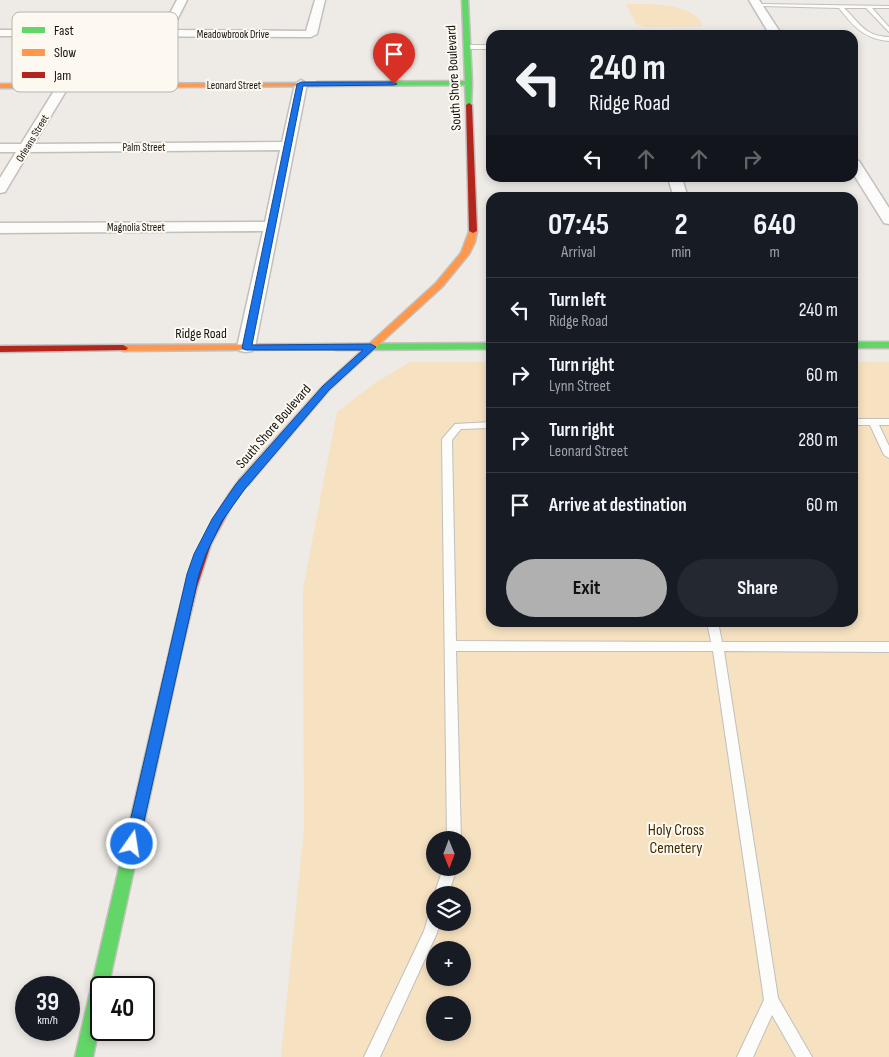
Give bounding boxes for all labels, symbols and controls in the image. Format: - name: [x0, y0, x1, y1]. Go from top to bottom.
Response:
- legend: [12, 12, 178, 92]
- text: Fast: [54, 22, 74, 39]
- street label: South Shore Boulevard: [442, 25, 465, 131]
- street label: Meadowbrook Drive: [197, 28, 269, 41]
- pin: [373, 33, 415, 84]
- icon: arrive: [380, 40, 408, 68]
- text: Slow: [54, 44, 76, 61]
- text: 240 m: [589, 47, 666, 90]
- icon: left: [506, 50, 571, 115]
- text: Jam: [53, 67, 71, 84]
- street label: Leonard Street: [207, 79, 262, 92]
- text: Ridge Road: [589, 90, 670, 117]
- street label: Orleans Street: [13, 112, 52, 164]
- street label: Palm Street: [123, 141, 166, 154]
- icon: left: [579, 145, 607, 173]
- icon: ahead: [632, 145, 660, 173]
- icon: ahead: [685, 145, 713, 173]
- icon: right: [738, 145, 766, 173]
- text: 07:45: [548, 207, 609, 243]
- text: 2: [675, 207, 688, 243]
- text: 640: [753, 207, 796, 243]
- street label: Magnolia Street: [107, 221, 166, 234]
- text: Arrival: [561, 243, 596, 262]
- text: min: [671, 243, 691, 262]
- text: m: [769, 243, 780, 262]
- text: Turn left: [549, 289, 606, 312]
- icon: left: [506, 296, 534, 324]
- text: 240 m: [799, 299, 838, 322]
- text: Ridge Road: [549, 312, 608, 331]
- street label: Ridge Road: [175, 325, 227, 342]
- text: Turn right: [549, 354, 614, 377]
- icon: right: [506, 361, 534, 389]
- text: 60 m: [806, 364, 838, 387]
- text: Lynn Street: [549, 377, 611, 396]
- street label: South Shore Boulevard: [232, 381, 315, 472]
- text: Turn right: [549, 419, 614, 442]
- icon: right: [506, 426, 534, 454]
- text: 280 m: [798, 429, 838, 452]
- text: Leonard Street: [549, 442, 628, 461]
- icon: arrive: [506, 491, 534, 519]
- text: Arrive at destination: [549, 494, 687, 517]
- text: 60 m: [806, 494, 838, 517]
- button: Exit: [506, 559, 667, 617]
- button: Share: [677, 559, 838, 617]
- position arrow: [105, 817, 157, 869]
- park label: Holy Cross Cemetery: [648, 821, 704, 858]
- north arrow: [426, 831, 471, 876]
- map controls: [426, 831, 471, 1041]
- button: layers: [426, 886, 471, 931]
- button: +: [426, 941, 471, 986]
- speed limit sign: 40: [90, 976, 155, 1041]
- text: 39: [36, 987, 59, 1018]
- button: −: [426, 996, 471, 1041]
- text: km/h: [37, 1013, 58, 1028]

